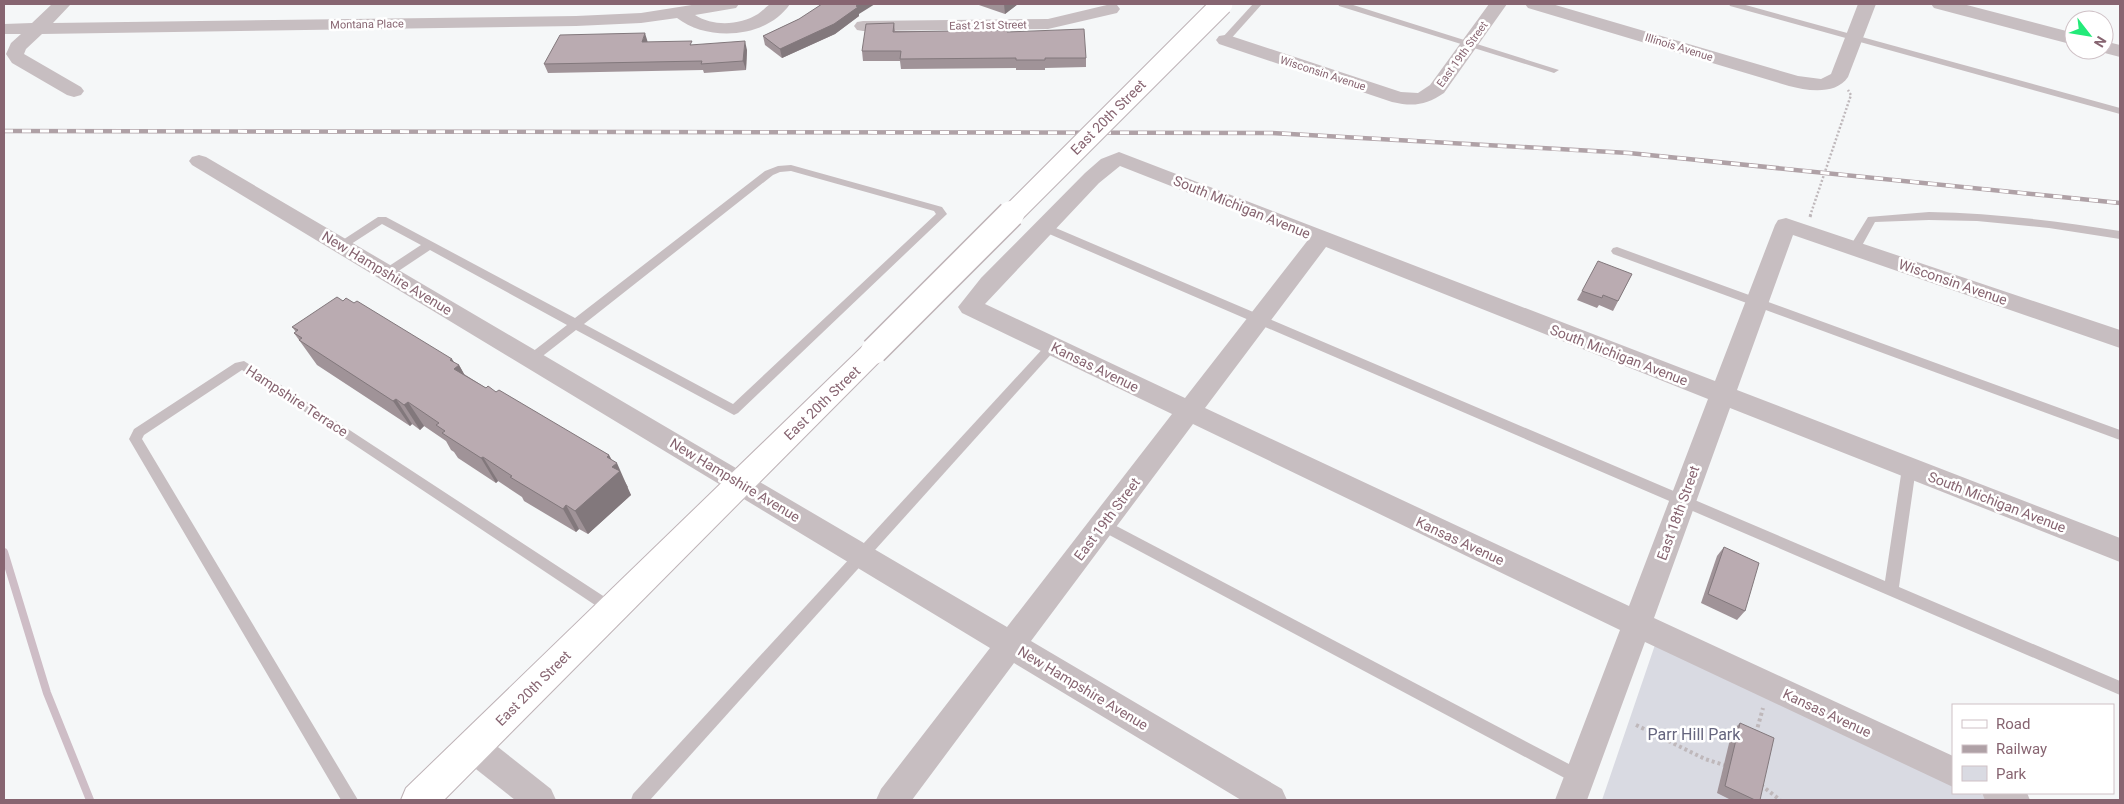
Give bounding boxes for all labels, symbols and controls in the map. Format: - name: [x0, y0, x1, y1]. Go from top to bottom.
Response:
- north arrow: [2064, 10, 2114, 60]
- street label: Montana Place: [330, 17, 404, 32]
- street label: East 21st Street: [949, 18, 1027, 33]
- street label: East 19th Street: [1434, 19, 1491, 90]
- street label: Illinois Avenue: [1643, 31, 1715, 64]
- text: N: [2091, 33, 2110, 50]
- street label: Wisconsin Avenue: [1278, 53, 1367, 94]
- street label: East 20th Street: [1067, 76, 1149, 158]
- street label: South Michigan Avenue: [1171, 172, 1313, 242]
- street label: New Hampshire Avenue: [319, 228, 455, 318]
- street label: Wisconsin Avenue: [1897, 256, 2009, 308]
- street label: South Michigan Avenue: [1548, 321, 1690, 389]
- street label: Kansas Avenue: [1049, 339, 1141, 395]
- street label: Hampshire Terrace: [243, 362, 351, 440]
- street label: East 20th Street: [781, 362, 864, 443]
- street label: New Hampshire Avenue: [667, 435, 803, 525]
- street label: East 18th Street: [1654, 463, 1703, 562]
- street label: South Michigan Avenue: [1926, 468, 2068, 536]
- street label: East 19th Street: [1071, 474, 1144, 563]
- street label: Kansas Avenue: [1413, 514, 1507, 568]
- street label: New Hampshire Avenue: [1015, 643, 1151, 733]
- street label: East 20th Street: [492, 647, 574, 729]
- street label: Kansas Avenue: [1780, 686, 1874, 740]
- legend: [1952, 704, 2114, 794]
- text: Road: [1996, 715, 2030, 733]
- park label: Parr Hill Park: [1648, 725, 1741, 744]
- text: Railway: [1996, 740, 2047, 758]
- text: Park: [1996, 765, 2027, 783]

